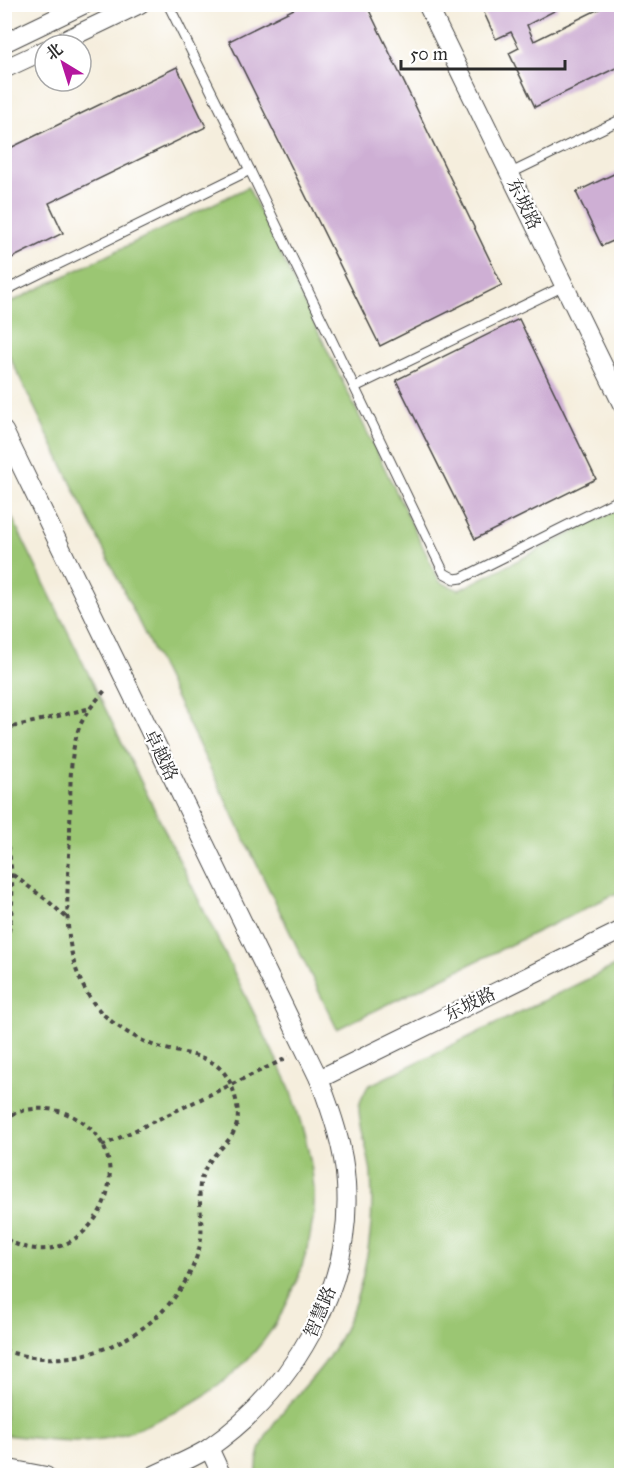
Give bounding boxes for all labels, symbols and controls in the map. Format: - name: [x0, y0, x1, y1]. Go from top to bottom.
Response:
- north arrow: [33, 33, 93, 93]
- scale bar: [401, 33, 564, 71]
- text: 北: [42, 39, 66, 64]
- text: 50 m: [410, 43, 448, 65]
- street label: 东坡路: [502, 175, 546, 233]
- street label: 卓越路: [139, 726, 183, 784]
- street label: 东坡路: [441, 982, 499, 1026]
- street label: 智慧路: [299, 1283, 341, 1341]

